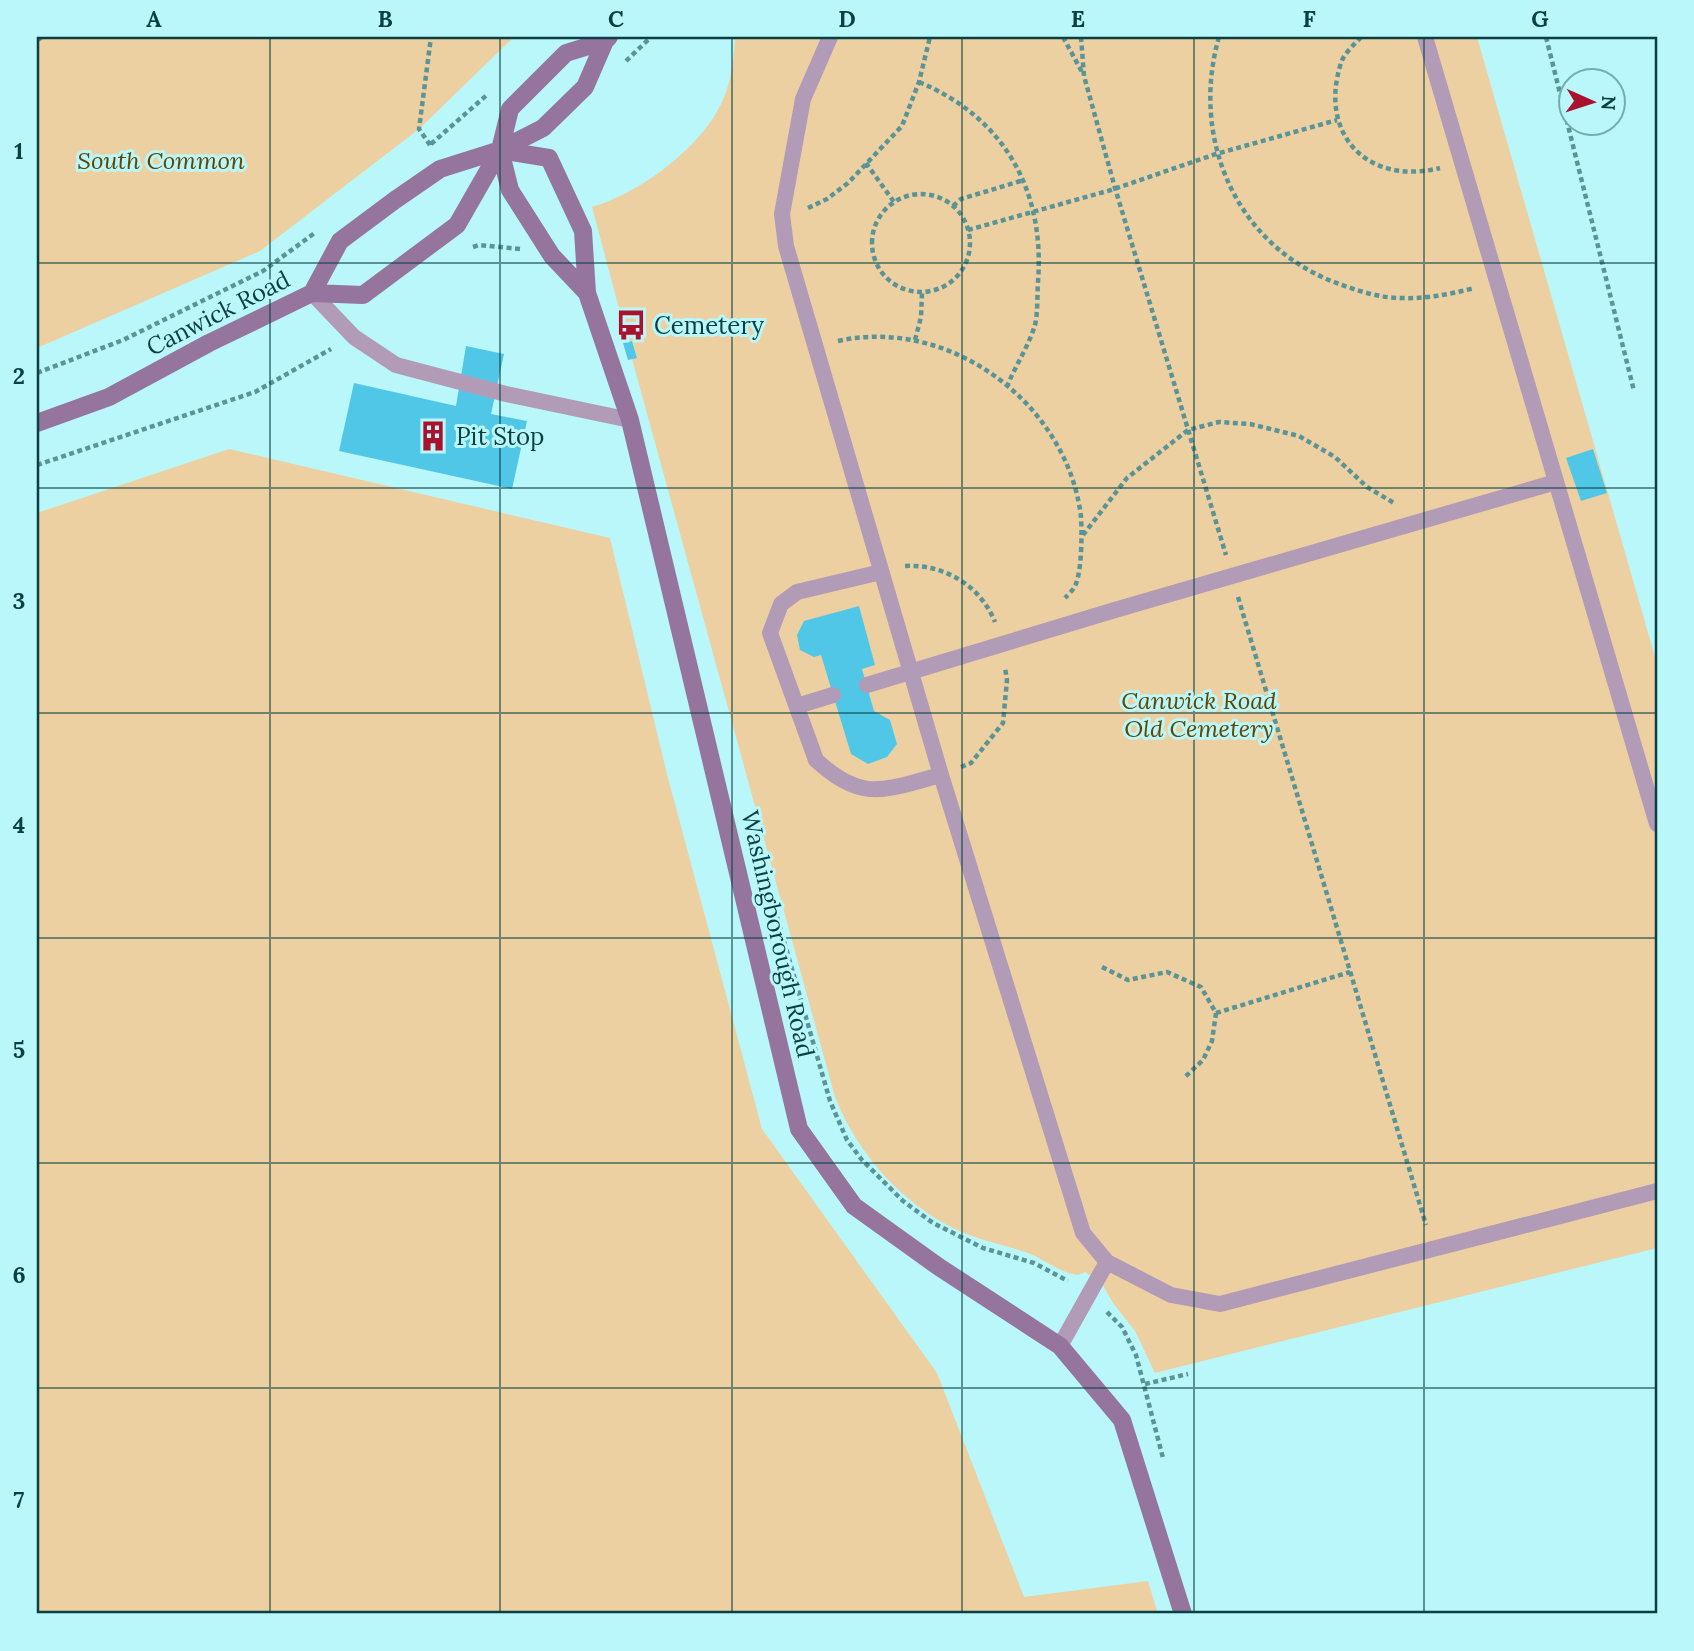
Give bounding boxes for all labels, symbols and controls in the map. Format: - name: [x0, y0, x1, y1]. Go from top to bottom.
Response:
- text: A: [146, 4, 162, 33]
- text: B: [377, 4, 393, 33]
- text: C: [608, 4, 624, 33]
- text: D: [838, 4, 856, 33]
- text: E: [1071, 4, 1085, 33]
- text: F: [1302, 4, 1316, 33]
- text: G: [1531, 4, 1549, 33]
- north arrow: [1558, 66, 1628, 136]
- text: N: [1597, 95, 1621, 111]
- text: 1: [14, 136, 24, 165]
- park label: South Common: [77, 145, 245, 176]
- street label: Canwick Road: [141, 264, 295, 362]
- bus stop icon: Cemetery: [614, 308, 648, 342]
- place label: Cemetery: [654, 310, 764, 341]
- text: 2: [13, 361, 25, 390]
- building icon: Pit Stop: [416, 419, 450, 453]
- place label: Pit Stop: [456, 421, 544, 452]
- text: 3: [13, 586, 25, 615]
- park label: Canwick Road Old Cemetery: [1121, 685, 1277, 744]
- street label: Washingborough Road: [734, 807, 822, 1061]
- text: 4: [13, 810, 25, 839]
- text: 5: [13, 1035, 25, 1064]
- text: 6: [12, 1260, 26, 1289]
- text: 7: [14, 1485, 25, 1514]

